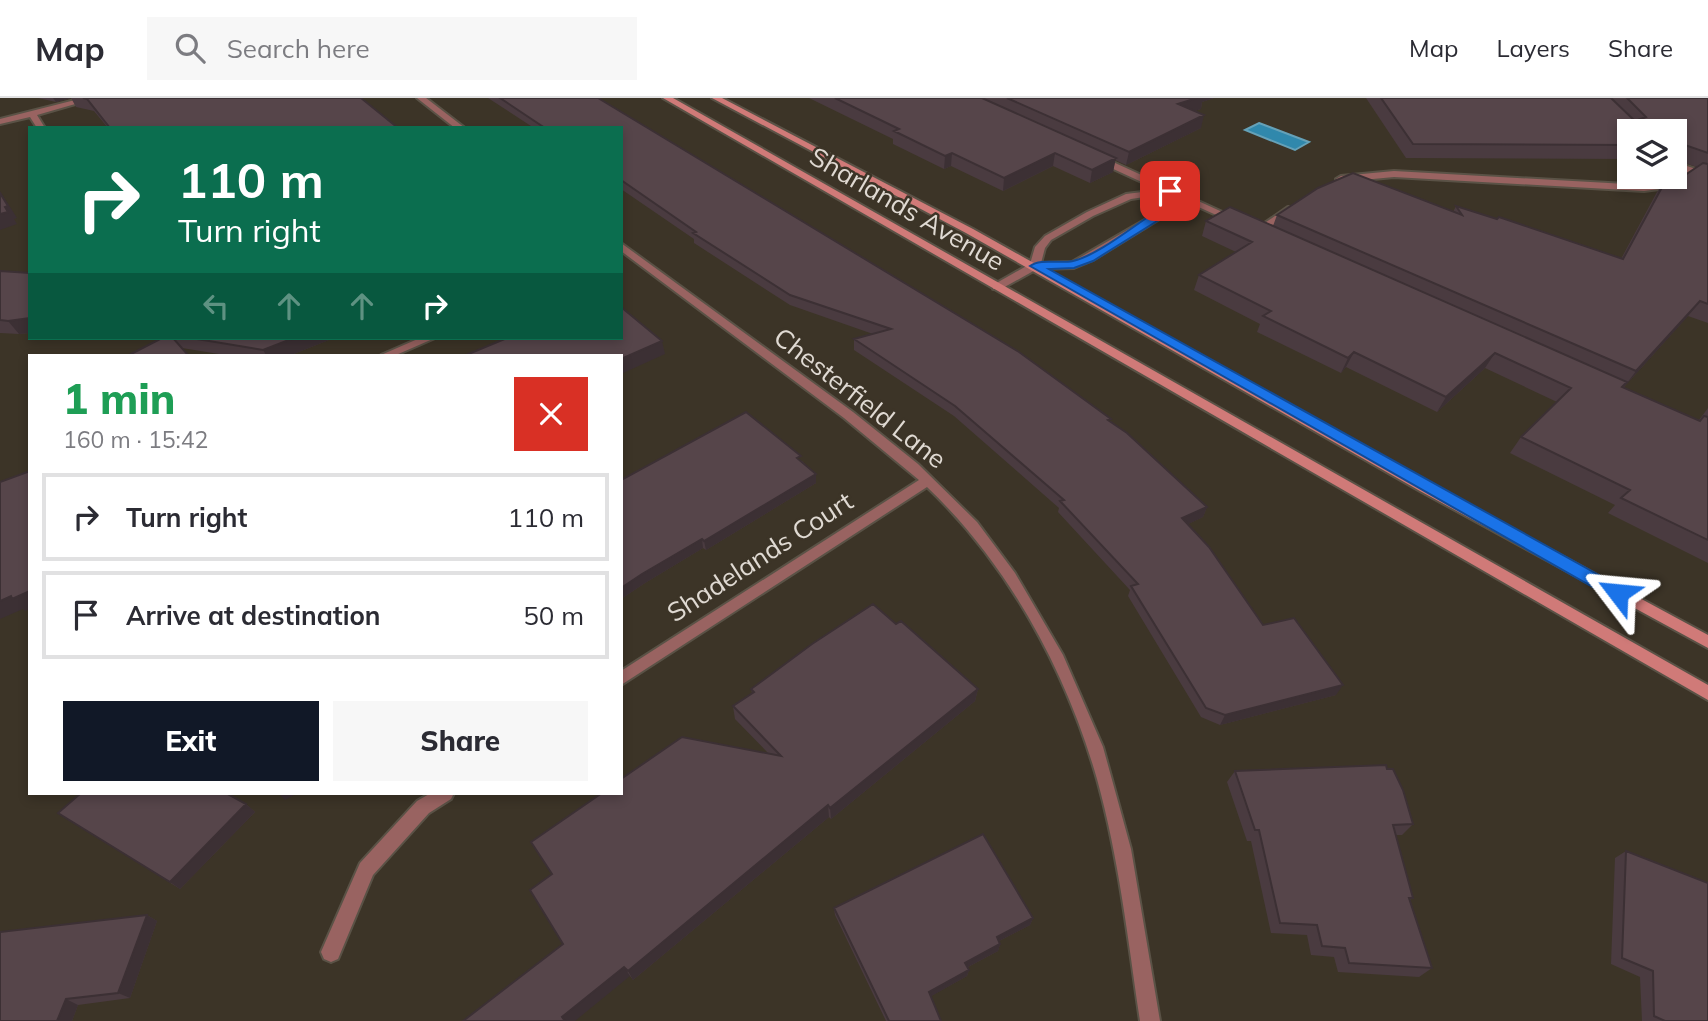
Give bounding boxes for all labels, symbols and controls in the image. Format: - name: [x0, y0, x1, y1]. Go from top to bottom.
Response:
- search box: [147, 17, 637, 80]
- text: Map: [35, 28, 105, 69]
- icon: search: [171, 29, 209, 67]
- text: Search here: [227, 32, 370, 65]
- text: Map: [1409, 33, 1458, 63]
- text: Layers: [1496, 33, 1570, 63]
- text: Share: [1608, 33, 1673, 63]
- map controls: [1617, 119, 1687, 189]
- button: layers: [1617, 119, 1687, 189]
- street label: Sharlands Avenue: [804, 139, 1010, 278]
- text: 110 m: [178, 149, 324, 210]
- icon: right: [63, 154, 154, 245]
- pin: [1140, 161, 1200, 221]
- icon: arrive: [1151, 172, 1189, 210]
- text: Turn right: [178, 210, 321, 250]
- icon: left: [197, 287, 235, 325]
- icon: ahead: [270, 287, 308, 325]
- icon: ahead: [343, 287, 381, 325]
- icon: right: [416, 287, 454, 325]
- street label: Chesterfield Lane: [767, 320, 953, 475]
- text: 1 min: [63, 372, 176, 425]
- button: close: [514, 377, 588, 451]
- text: 160 m · 15:42: [63, 425, 208, 454]
- street label: Shadelands Court: [661, 484, 859, 629]
- icon: right: [67, 498, 105, 536]
- text: Turn right: [126, 501, 247, 534]
- text: 110 m: [508, 501, 584, 534]
- position arrow: [1581, 556, 1655, 630]
- icon: arrive: [67, 596, 105, 634]
- text: Arrive at destination: [126, 599, 381, 632]
- text: 50 m: [523, 599, 584, 632]
- button: Exit: [63, 701, 319, 781]
- button: Share: [333, 701, 588, 781]

